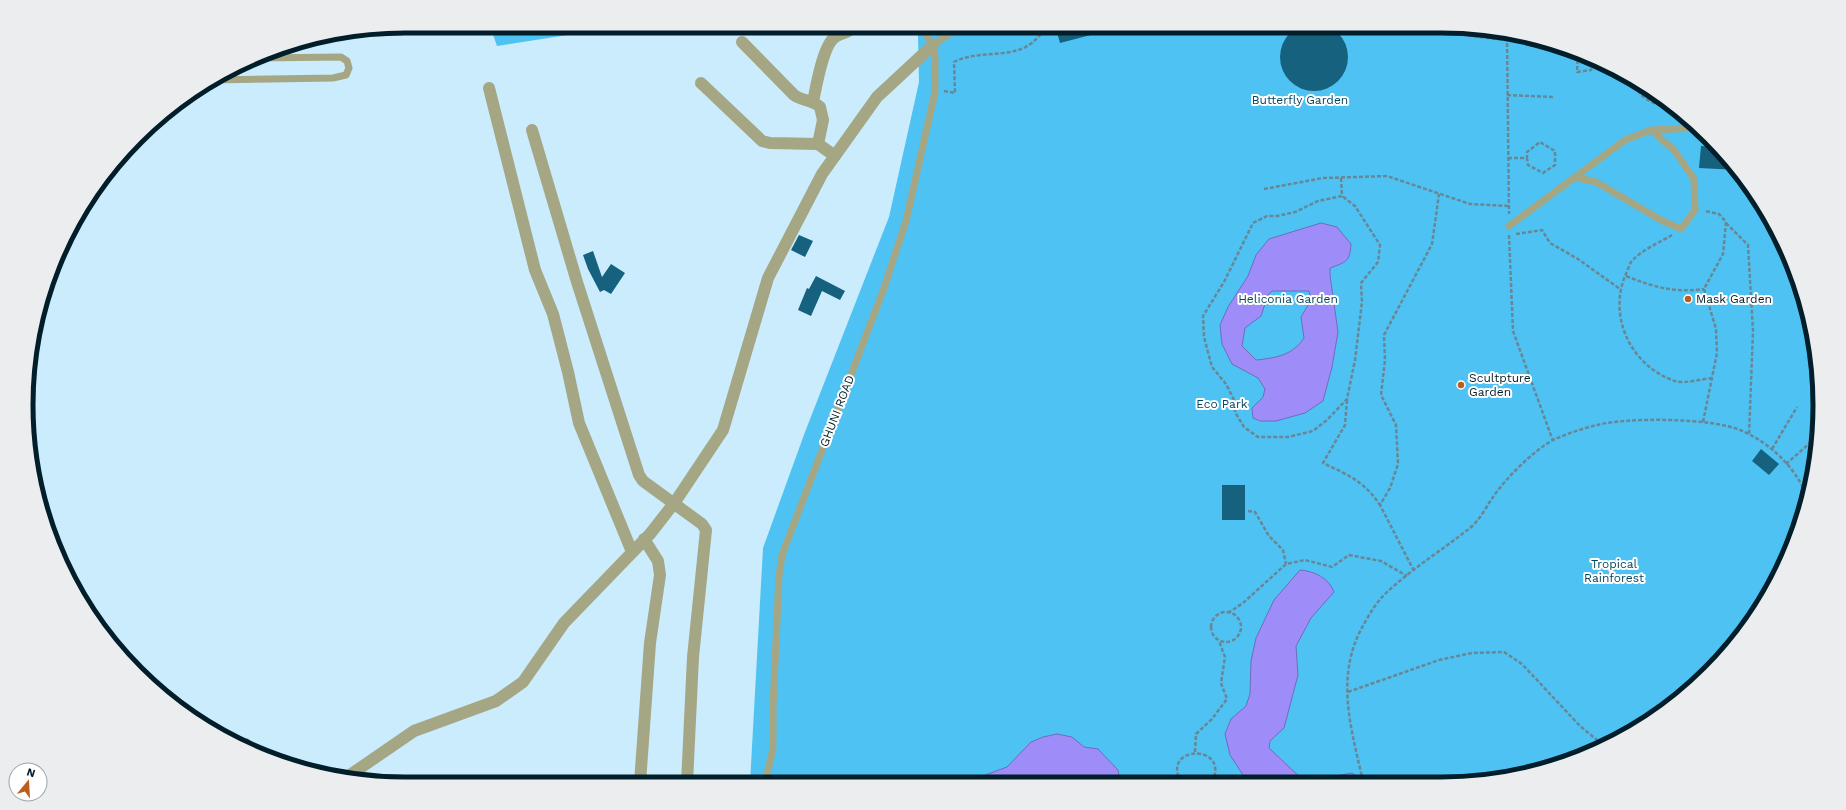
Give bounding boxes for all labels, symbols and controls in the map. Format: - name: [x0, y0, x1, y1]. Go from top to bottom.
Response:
- park label: Butterfly Garden: [1252, 93, 1348, 107]
- park label: Heliconia Garden: [1238, 292, 1338, 306]
- place label: Mask Garden: [1696, 292, 1772, 306]
- marker: Mask Garden: [1683, 294, 1693, 304]
- place label: Scultpture Garden: [1469, 371, 1531, 399]
- street label: GHUNI ROAD: [817, 373, 857, 449]
- marker: Scultpture Garden: [1456, 380, 1466, 390]
- park label: Eco Park: [1196, 397, 1248, 411]
- park label: Tropical Rainforest: [1584, 557, 1644, 585]
- north arrow: [8, 762, 48, 802]
- text: N: [25, 766, 37, 780]

